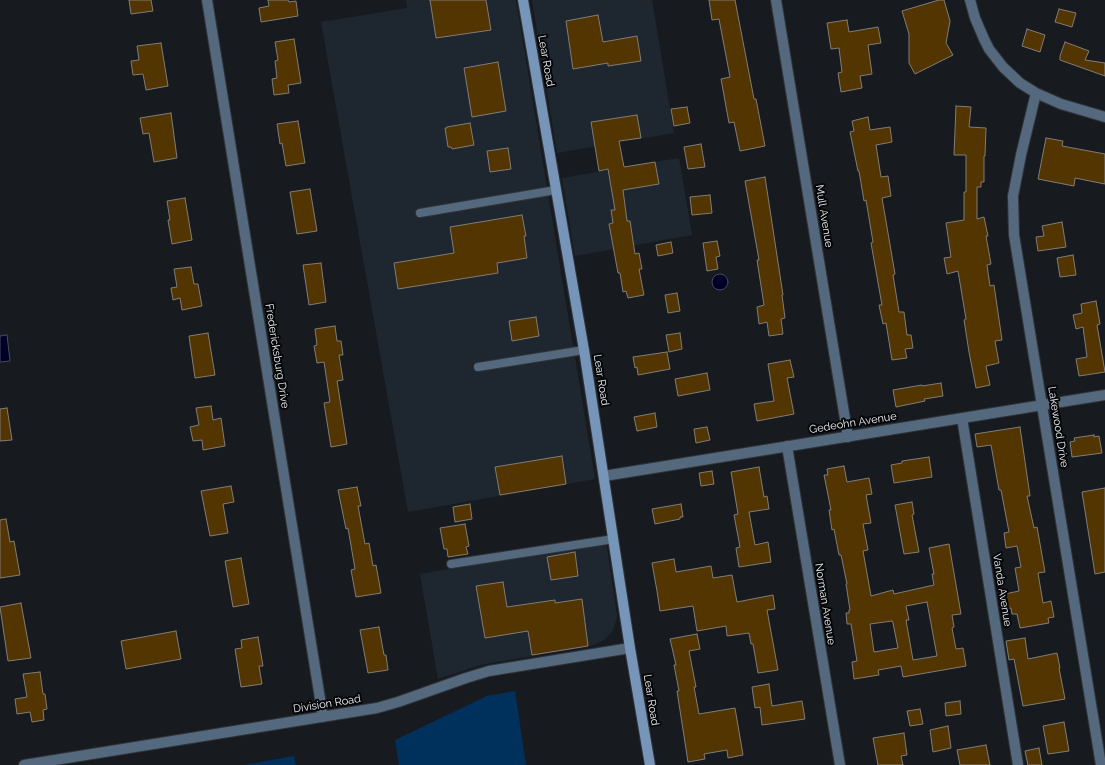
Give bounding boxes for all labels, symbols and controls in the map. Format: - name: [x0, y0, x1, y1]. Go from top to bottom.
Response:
- street label: Lear Road: [535, 34, 557, 88]
- street label: Mull Avenue: [813, 184, 835, 248]
- street label: Fredericksburg Drive: [262, 303, 292, 409]
- street label: Lear Road: [590, 353, 612, 407]
- street label: Lakewood Drive: [1045, 385, 1071, 469]
- street label: Gedeohn Avenue: [808, 410, 898, 436]
- street label: Vanda Avenue: [990, 553, 1014, 627]
- street label: Norman Avenue: [812, 562, 838, 646]
- street label: Lear Road: [640, 673, 662, 727]
- street label: Division Road: [292, 692, 362, 716]

